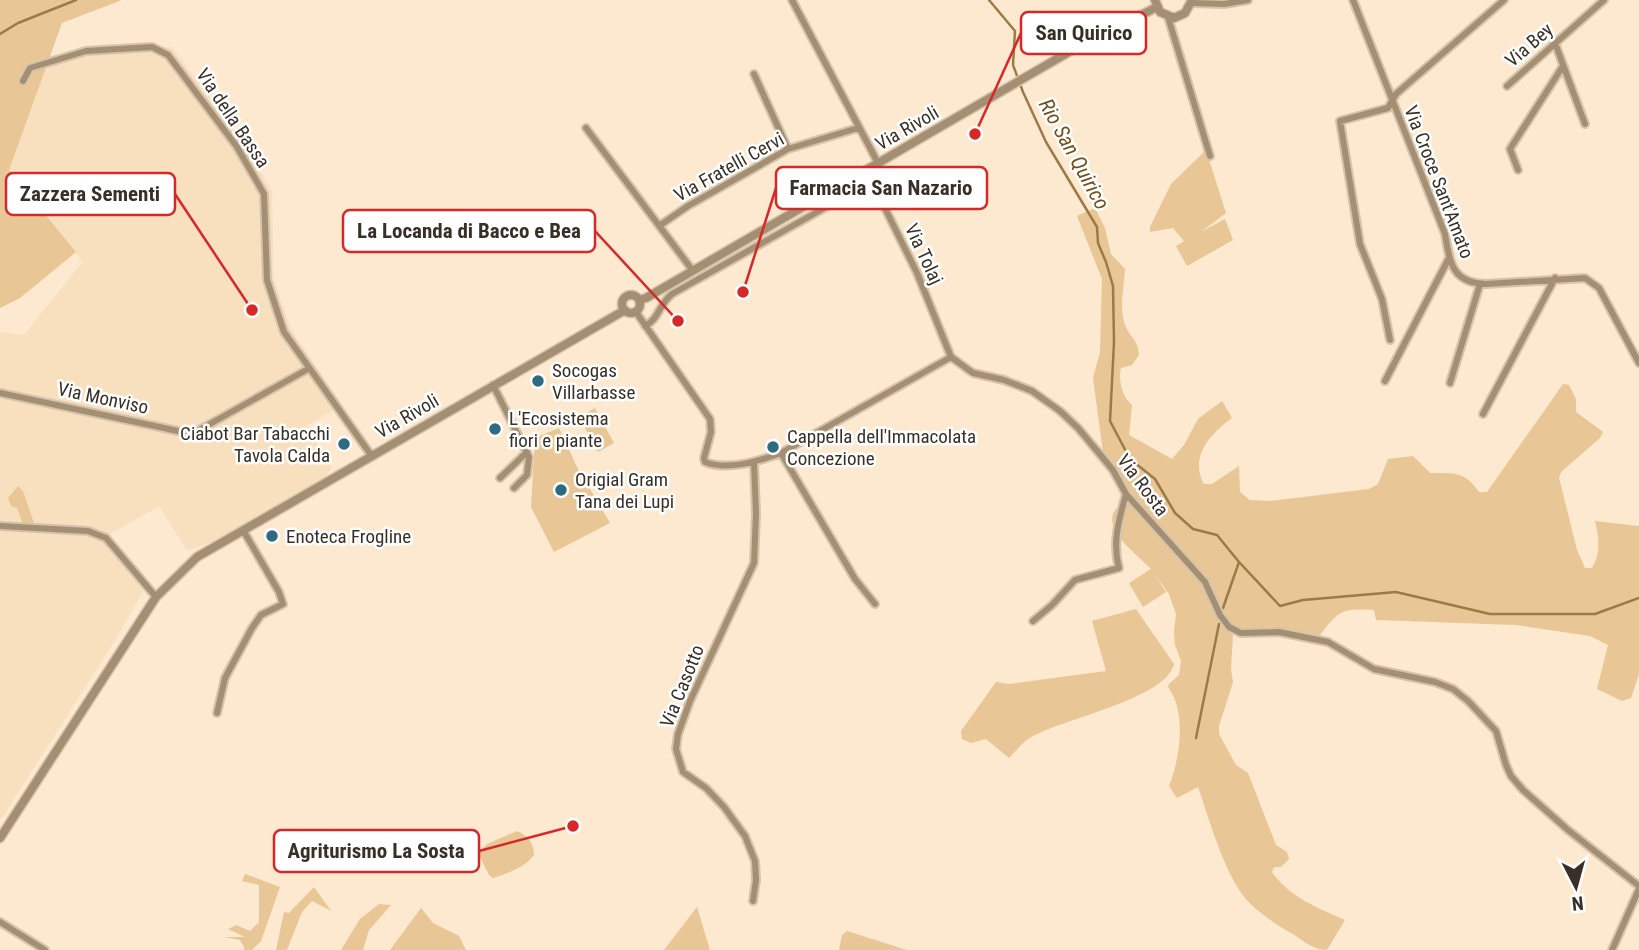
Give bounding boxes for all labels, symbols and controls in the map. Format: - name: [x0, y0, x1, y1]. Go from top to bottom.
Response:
- callout: San Quirico: [1021, 12, 1146, 54]
- street label: Via Bey: [1500, 18, 1558, 72]
- text: San Quirico: [1035, 21, 1133, 45]
- street label: Via della Bassa: [191, 64, 275, 172]
- water label: Rio San Quirico: [1034, 95, 1114, 213]
- street label: Via Rivoli: [871, 101, 943, 155]
- street label: Via Croce Sant'Amato: [1399, 102, 1479, 262]
- street label: Via Fratelli Cervi: [670, 127, 788, 207]
- callout: Farmacia San Nazario: [776, 167, 987, 209]
- callout: Zazzera Sementi: [6, 173, 175, 215]
- text: Farmacia San Nazario: [790, 176, 972, 200]
- text: Zazzera Sementi: [20, 182, 160, 206]
- callout: La Locanda di Bacco e Bea: [343, 210, 595, 252]
- text: La Locanda di Bacco e Bea: [357, 219, 581, 243]
- street label: Via Tolaj: [900, 220, 948, 288]
- place label: Socogas Villarbasse: [552, 359, 635, 404]
- marker: Socogas Villarbasse: [530, 373, 546, 389]
- street label: Via Monviso: [55, 377, 151, 419]
- street label: Via Rivoli: [371, 389, 443, 443]
- place label: L'Ecosistema fiori e piante: [509, 407, 609, 452]
- marker: L'Ecosistema fiori e piante: [487, 421, 503, 437]
- place label: Ciabot Bar Tabacchi Tavola Calda: [180, 422, 330, 467]
- place label: Cappella dell'Immacolata Concezione: [787, 425, 976, 470]
- marker: Ciabot Bar Tabacchi Tavola Calda: [336, 436, 352, 452]
- marker: Cappella dell'Immacolata Concezione: [765, 439, 781, 455]
- street label: Via Rosta: [1112, 450, 1174, 520]
- place label: Origial Gram Tana dei Lupi: [575, 468, 674, 513]
- marker: Origial Gram Tana dei Lupi: [553, 482, 569, 498]
- place label: Enoteca Frogline: [286, 525, 411, 548]
- marker: Enoteca Frogline: [264, 528, 280, 544]
- street label: Via Casotto: [655, 641, 709, 731]
- callout: Agriturismo La Sosta: [274, 830, 479, 872]
- text: Agriturismo La Sosta: [287, 839, 465, 863]
- north arrow: [1541, 852, 1611, 922]
- text: N: [1571, 891, 1585, 915]

